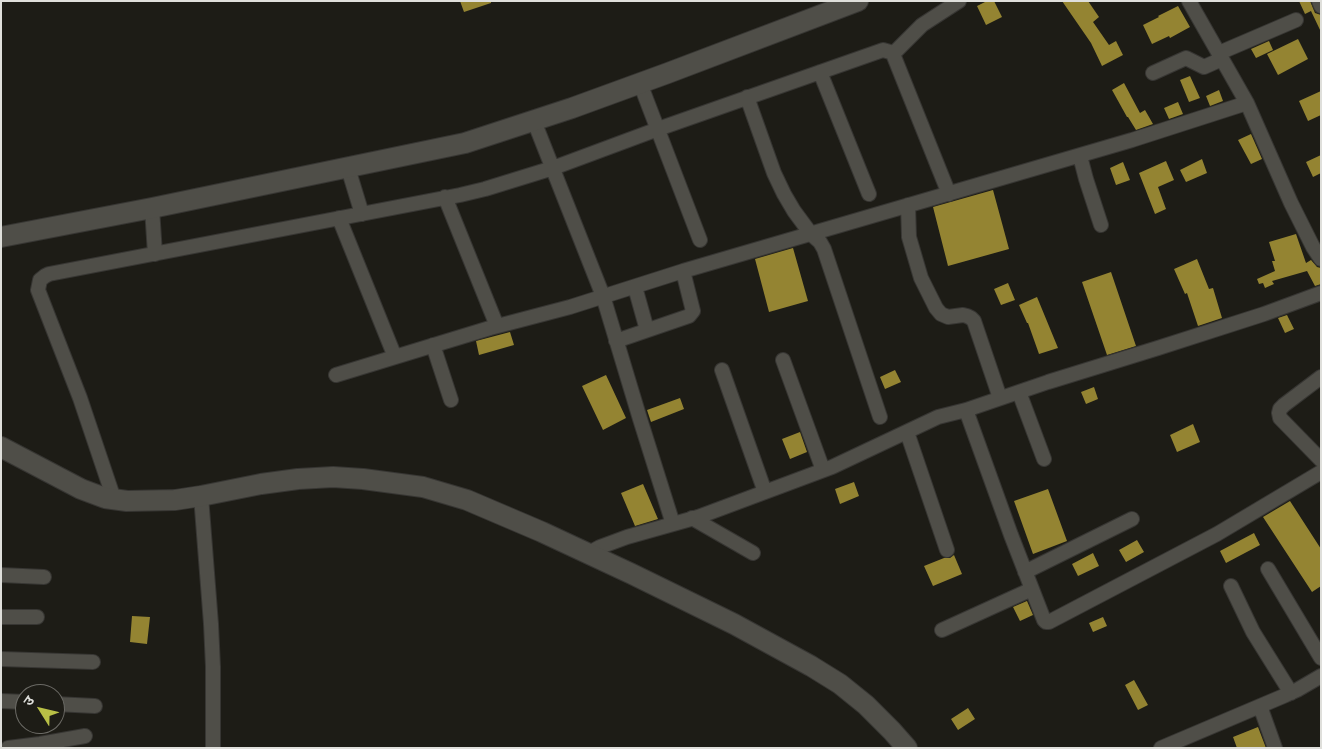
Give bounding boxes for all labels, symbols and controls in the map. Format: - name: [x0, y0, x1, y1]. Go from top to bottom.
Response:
- north arrow: [15, 684, 65, 734]
- text: उ: [19, 692, 38, 709]

